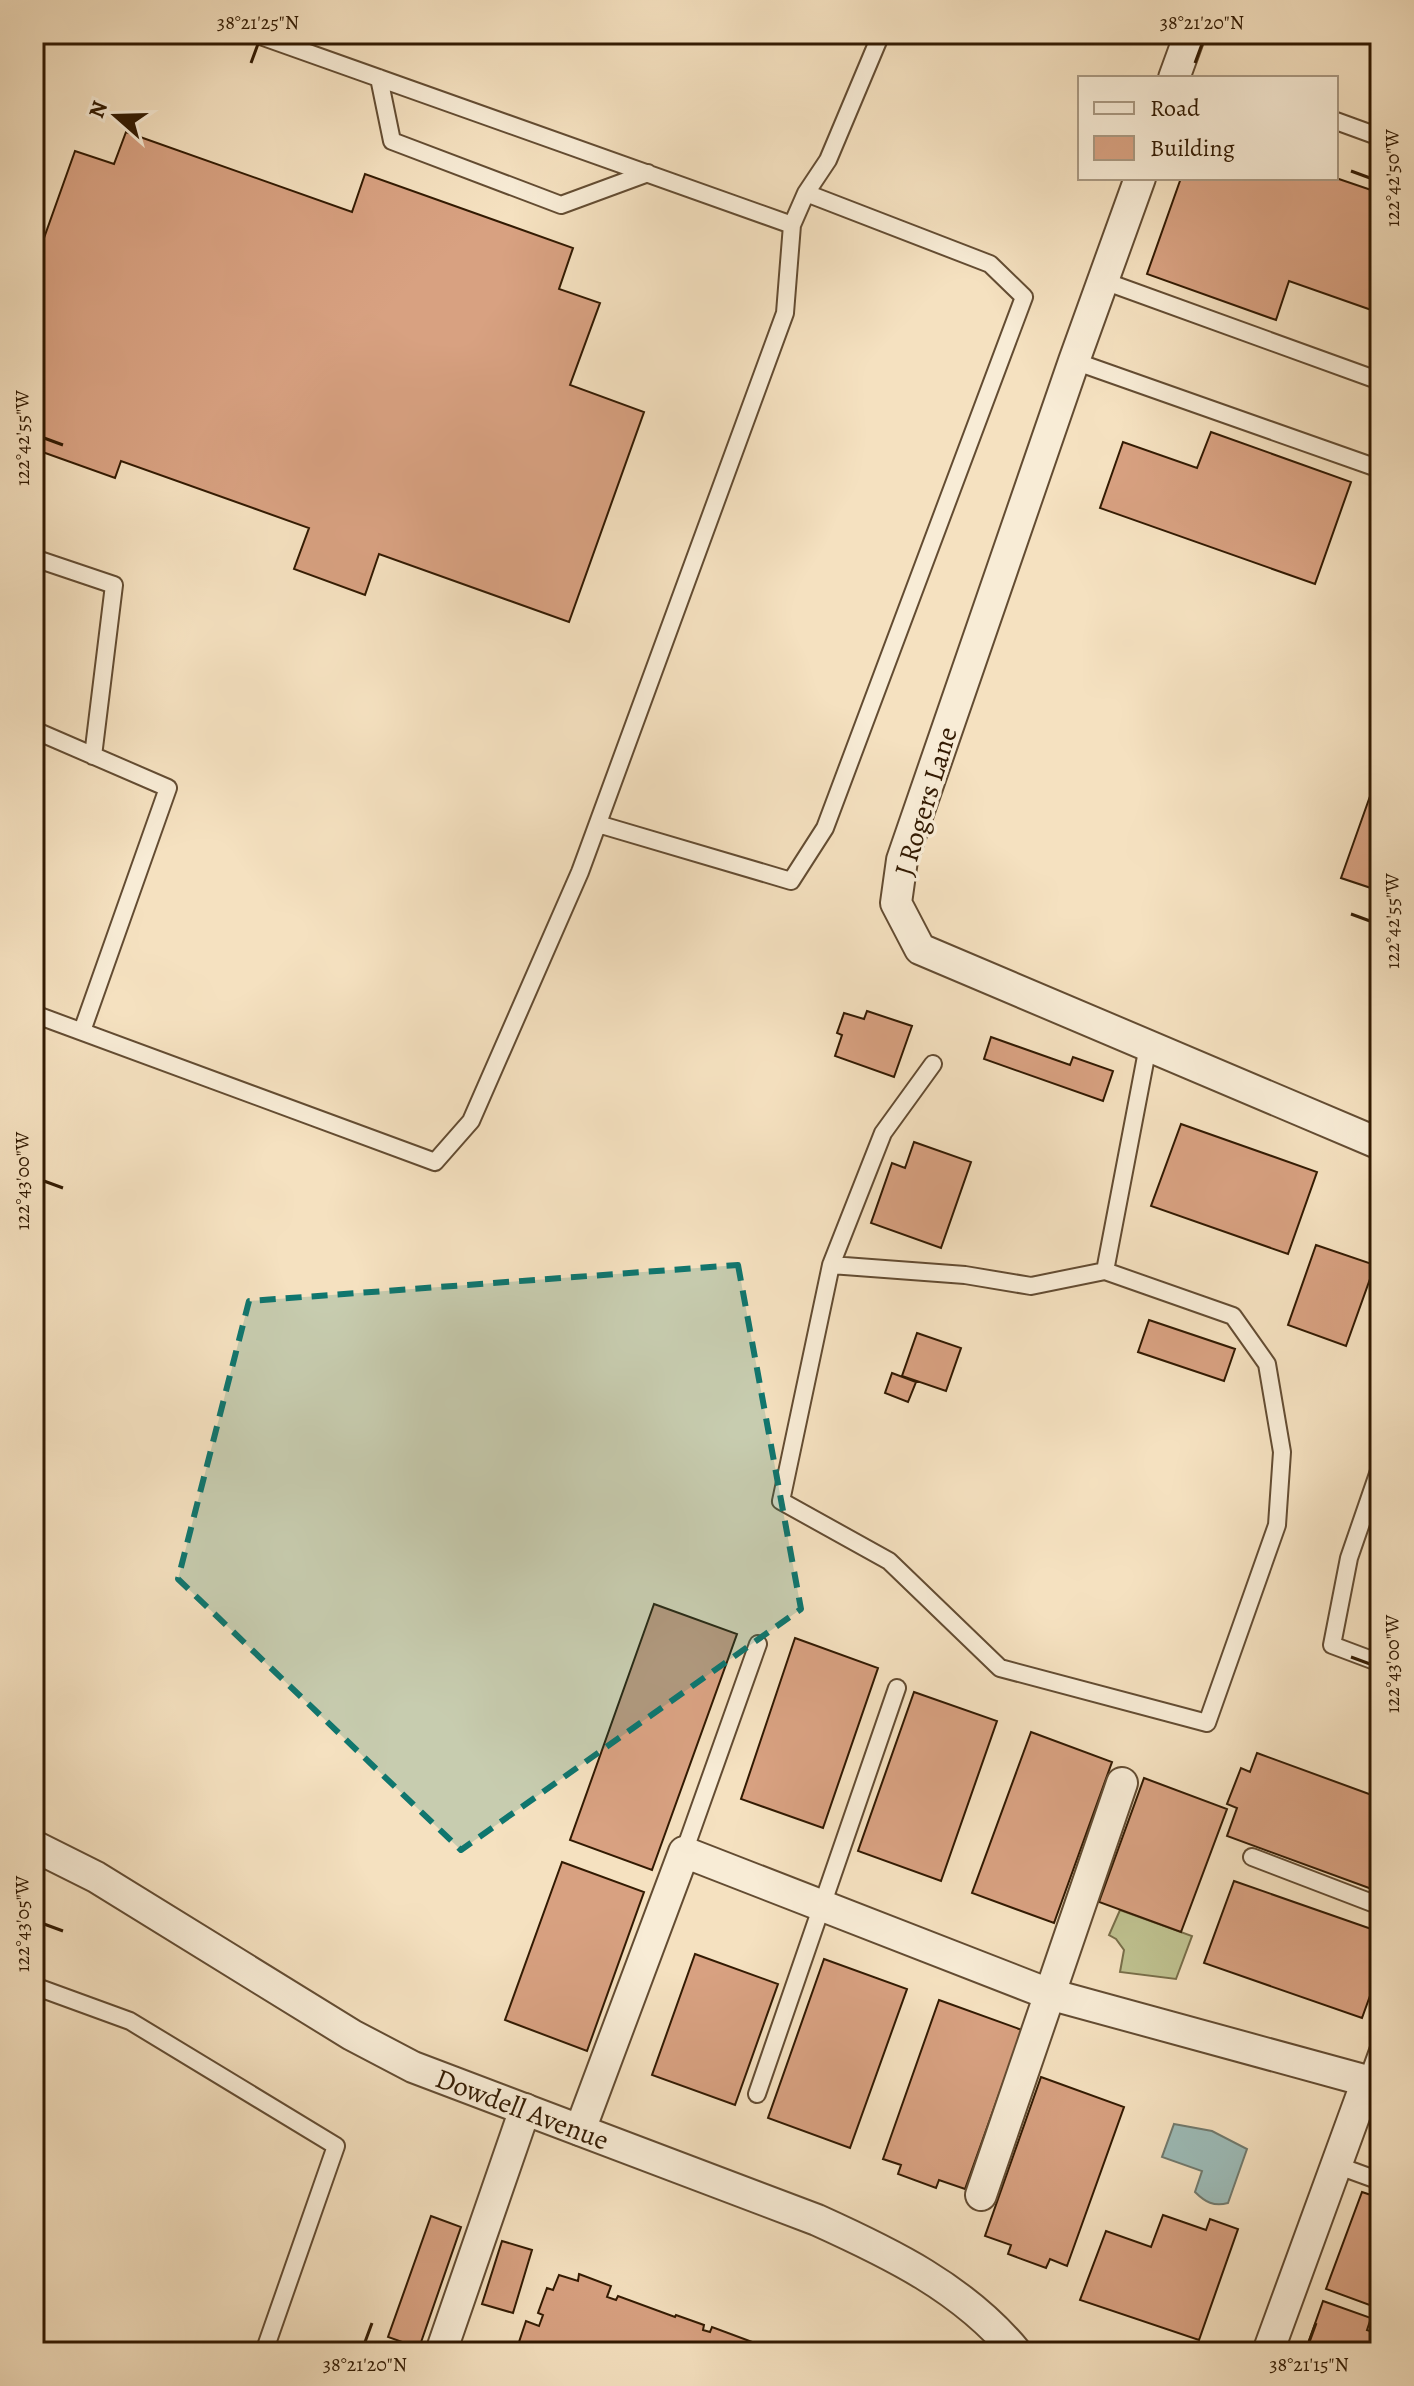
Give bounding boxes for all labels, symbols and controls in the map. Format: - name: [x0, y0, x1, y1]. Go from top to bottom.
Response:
- text: 38°21'25"N: [217, 9, 299, 36]
- text: 38°21'20"N: [1160, 9, 1244, 36]
- north arrow: [76, 76, 156, 156]
- legend: [1078, 76, 1338, 180]
- text: Road: [1150, 92, 1200, 124]
- text: N: [81, 97, 115, 122]
- text: 122°42'50"W: [1379, 129, 1406, 227]
- text: Building: [1150, 132, 1235, 164]
- text: 122°42'55"W: [9, 390, 36, 486]
- street label: J Rogers Lane: [885, 722, 967, 881]
- text: 122°42'55"W: [1379, 873, 1406, 969]
- text: 122°43'00"W: [9, 1131, 36, 1230]
- text: 122°43'00"W: [1379, 1614, 1406, 1713]
- text: 122°43'05"W: [9, 1875, 36, 1972]
- street label: Dowdell Avenue: [430, 2059, 614, 2159]
- text: 38°21'20"N: [323, 2351, 407, 2378]
- text: 38°21'15"N: [1269, 2351, 1349, 2378]

